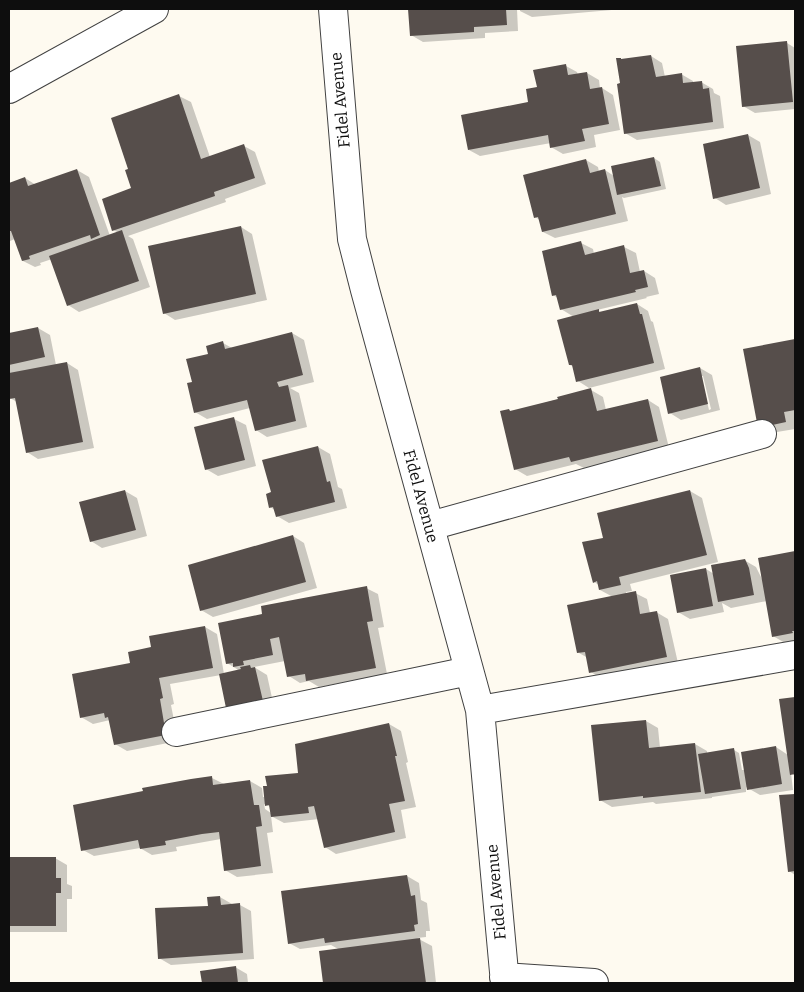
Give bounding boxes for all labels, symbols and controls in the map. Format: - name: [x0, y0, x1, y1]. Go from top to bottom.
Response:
- street label: Fidel Avenue: [326, 51, 354, 149]
- street label: Fidel Avenue: [399, 447, 443, 545]
- street label: Fidel Avenue: [482, 843, 510, 941]

